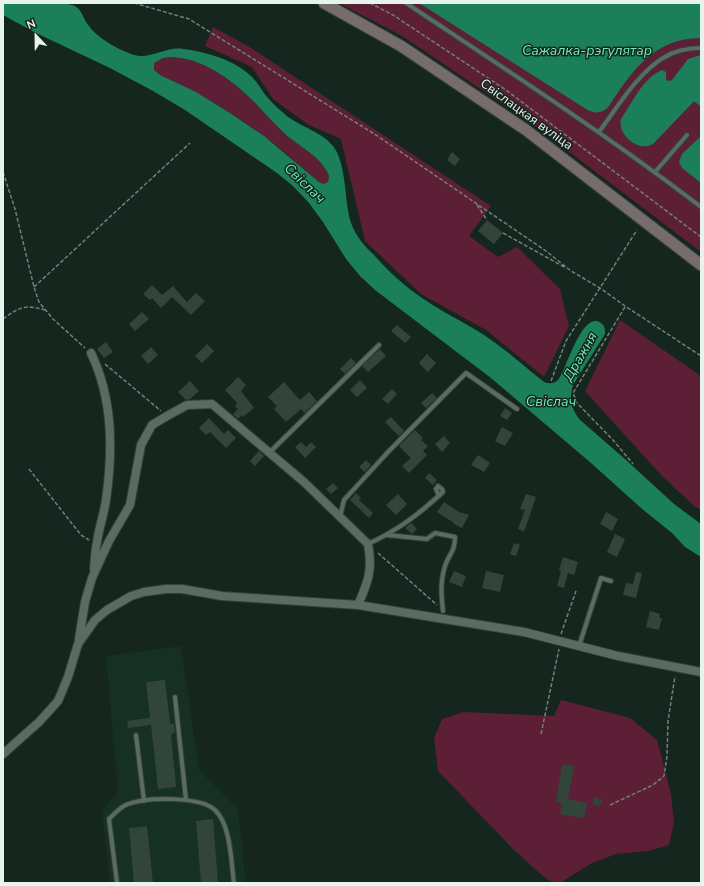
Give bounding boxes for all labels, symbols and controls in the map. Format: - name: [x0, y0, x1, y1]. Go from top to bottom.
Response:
- north arrow: [16, 16, 56, 56]
- text: N: [25, 16, 38, 33]
- water label: Сажалка-рэгулятар: [522, 44, 652, 60]
- street label: Свіслацкая вуліца: [477, 76, 575, 154]
- water label: Свіслач: [280, 160, 328, 208]
- water label: Дражня: [560, 330, 602, 384]
- water label: Свіслач: [526, 395, 576, 411]

